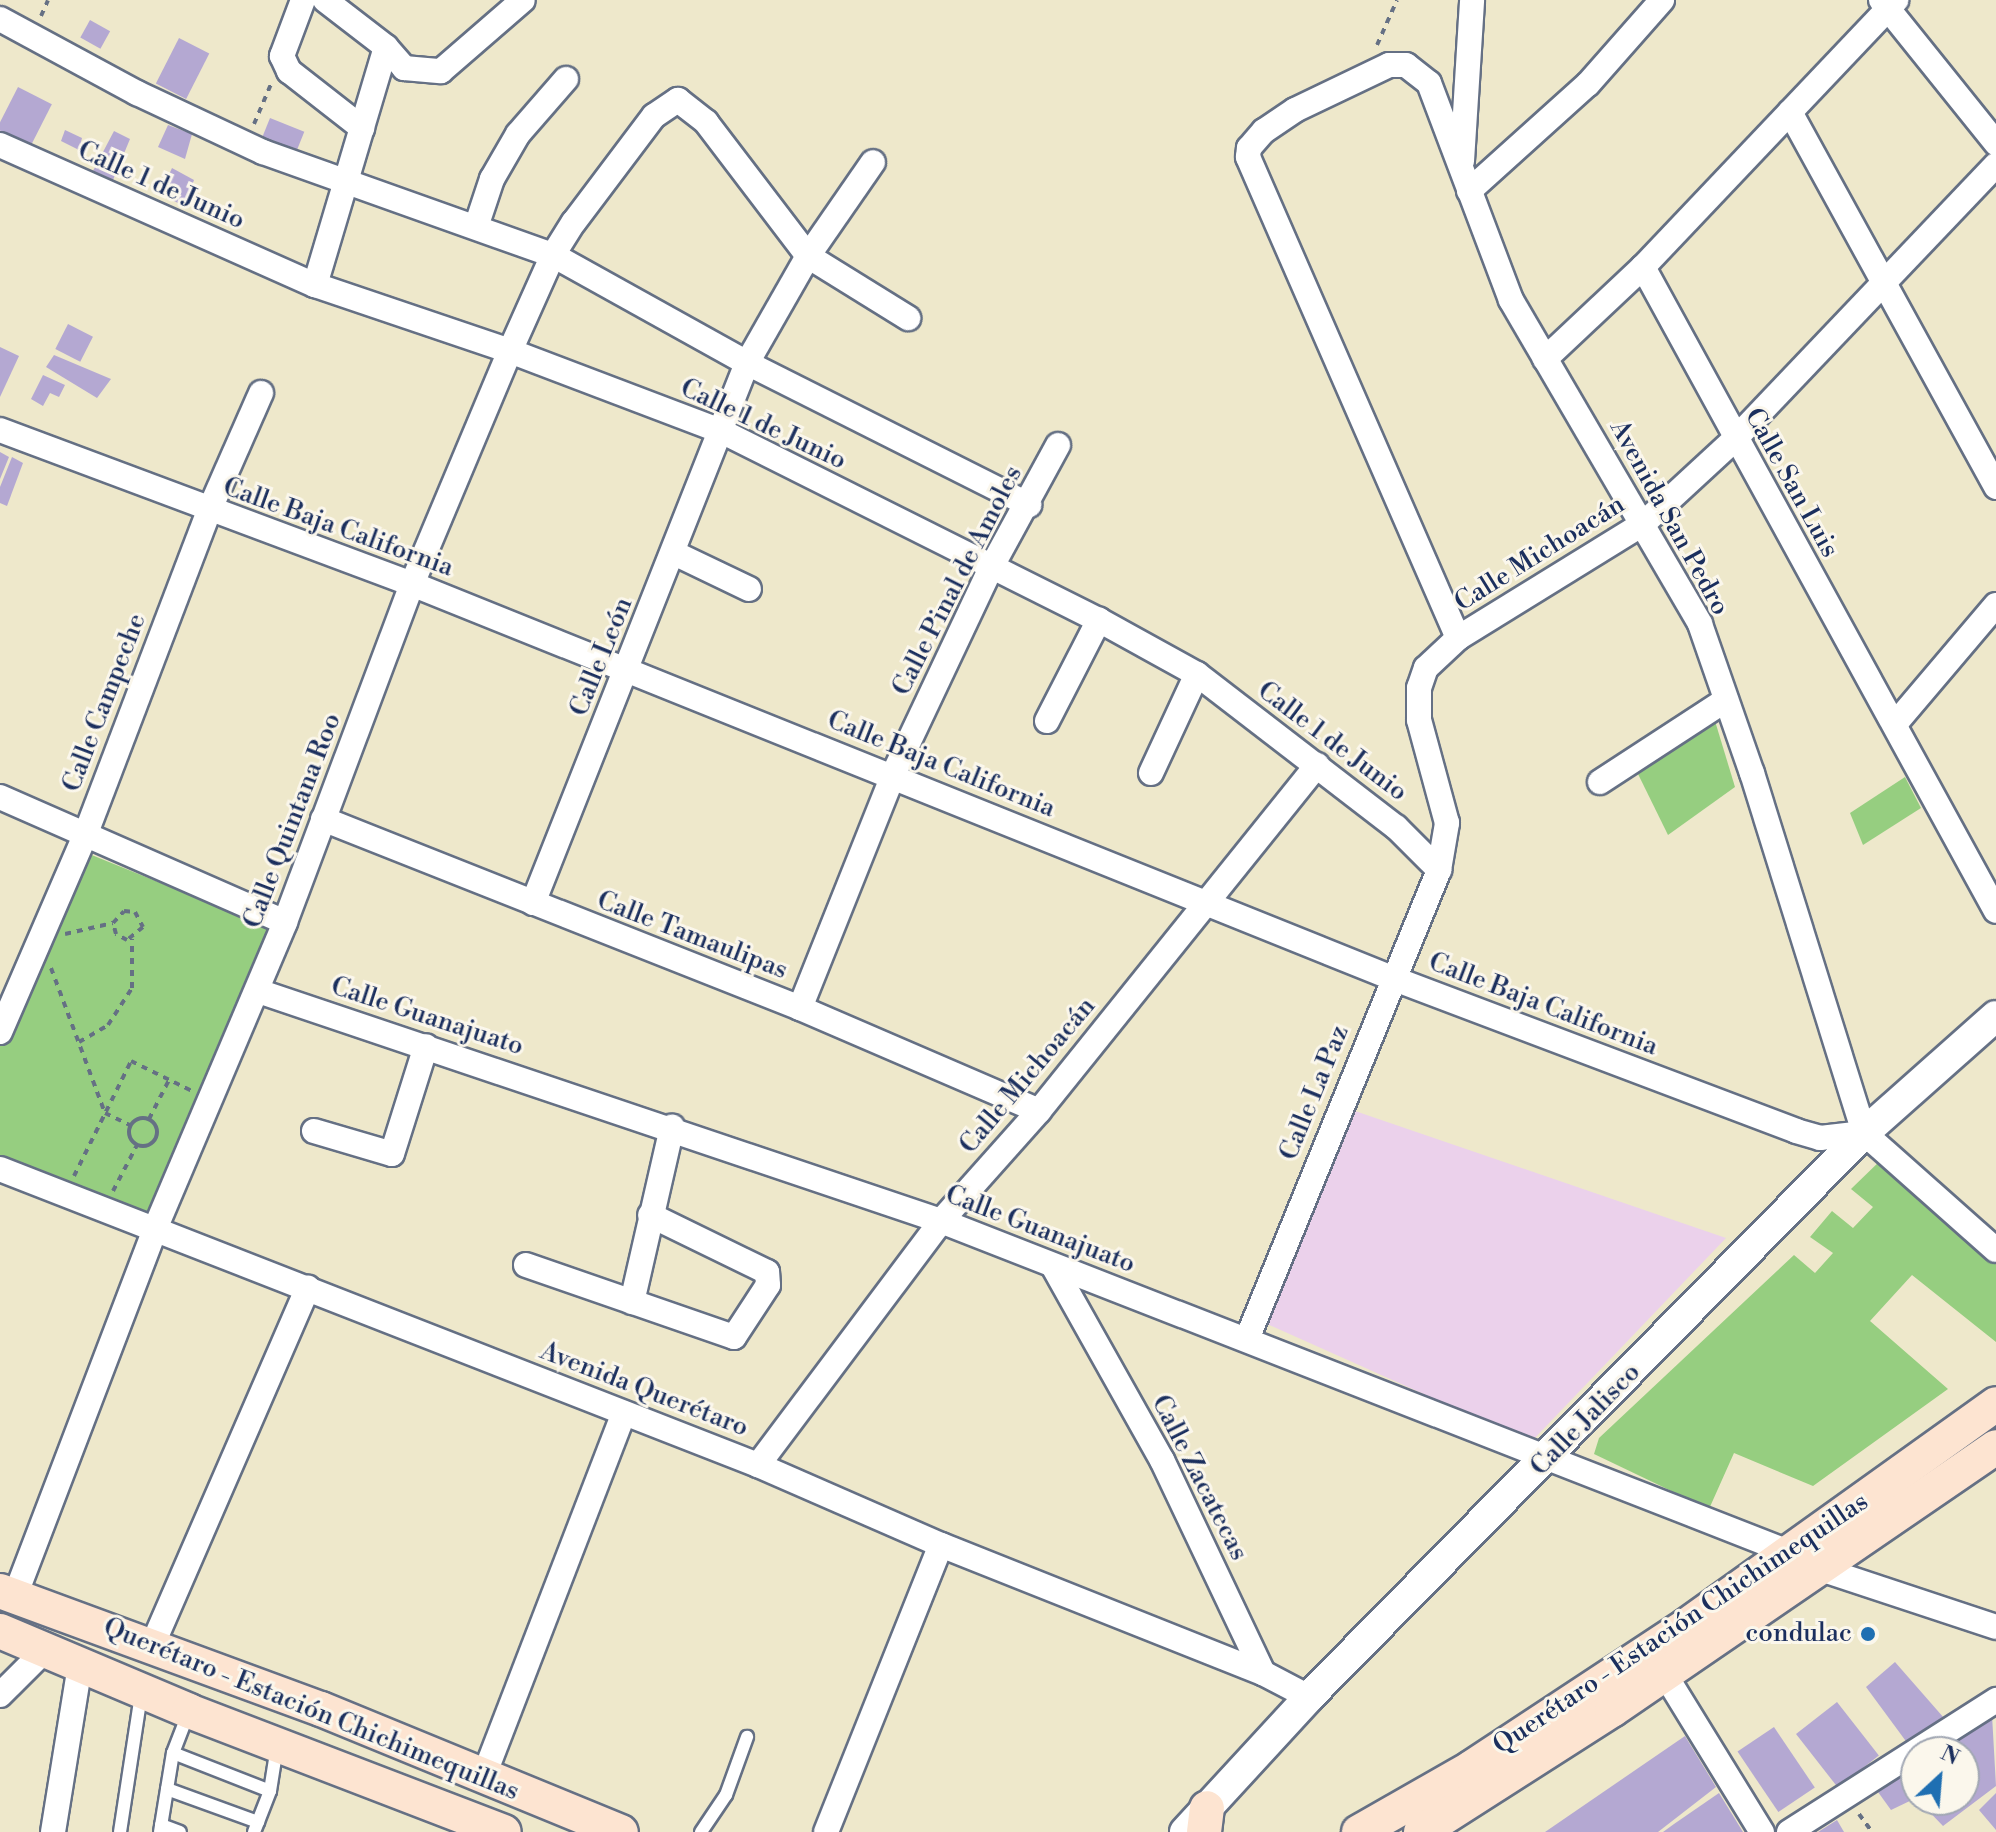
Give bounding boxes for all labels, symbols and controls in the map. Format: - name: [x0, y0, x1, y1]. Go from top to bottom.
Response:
- street label: Calle 1 de Junio: [73, 135, 249, 237]
- street label: Calle 1 de Junio: [675, 373, 851, 477]
- street label: Calle San Luis: [1737, 403, 1845, 563]
- street label: Avenida San Pedro: [1602, 415, 1736, 621]
- street label: Calle Pinal de Amoles: [887, 461, 1029, 701]
- street label: Calle Baja California: [219, 472, 457, 584]
- street label: Calle Michoacán: [1449, 489, 1631, 619]
- street label: Calle León: [564, 593, 640, 721]
- street label: Calle Campeche: [57, 610, 153, 796]
- street label: Calle 1 de Junio: [1251, 676, 1413, 808]
- street label: Calle Baja California: [823, 705, 1059, 825]
- street label: Calle Quintana Roo: [238, 709, 348, 933]
- street label: Calle Tamaulipas: [592, 885, 792, 987]
- street label: Calle Baja California: [1424, 947, 1662, 1063]
- street label: Calle Guanajuato: [327, 971, 527, 1063]
- street label: Calle Michoacán: [954, 992, 1102, 1160]
- street label: Calle La Paz: [1274, 1021, 1356, 1165]
- street label: Calle Guanajuato: [941, 1180, 1139, 1280]
- street label: Avenida Querétaro: [536, 1336, 752, 1444]
- street label: Calle Jalisco: [1525, 1357, 1647, 1483]
- street label: Calle Zacatecas: [1144, 1390, 1254, 1566]
- street label: Querétaro - Estación Chichimequillas: [1488, 1487, 1874, 1761]
- street label: Querétaro - Estación Chichimequillas: [99, 1612, 523, 1808]
- place label: condulac: [1745, 1618, 1852, 1650]
- marker: condulac: [1859, 1625, 1877, 1643]
- north arrow: [1900, 1736, 1980, 1816]
- text: N: [1936, 1740, 1964, 1772]

